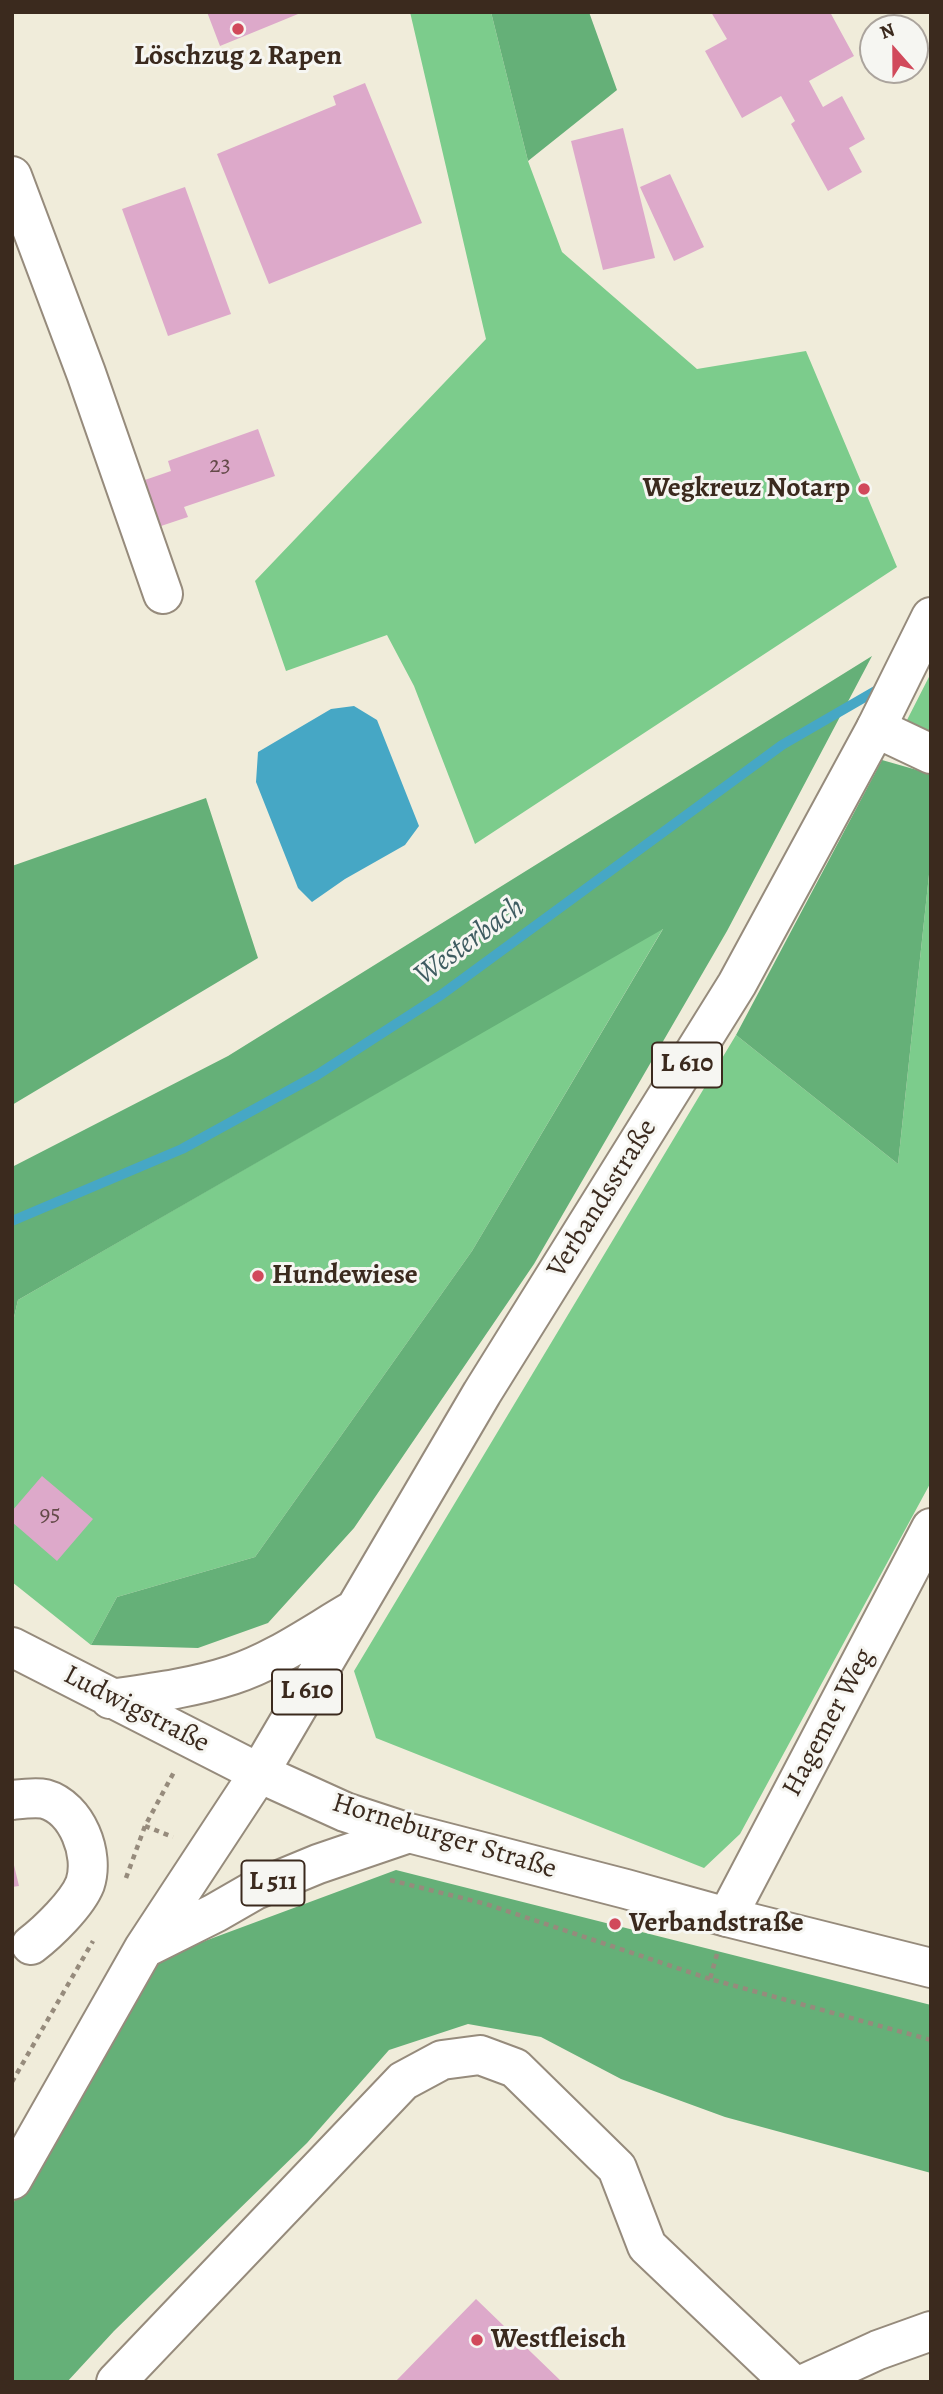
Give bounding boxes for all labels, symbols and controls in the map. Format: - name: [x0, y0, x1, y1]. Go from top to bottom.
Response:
- north arrow: [859, 14, 929, 84]
- text: N: [876, 17, 898, 46]
- marker: Löschzug 2 Rapen: [230, 21, 246, 37]
- place label: Löschzug 2 Rapen: [134, 40, 342, 74]
- house number: 23: [209, 452, 231, 480]
- place label: Wegkreuz Notarp: [643, 472, 850, 506]
- marker: Wegkreuz Notarp: [856, 481, 872, 497]
- water label: Westerbach: [408, 890, 532, 994]
- road number: L 610: [652, 1042, 722, 1088]
- street label: Verbandsstraße: [541, 1114, 665, 1284]
- place label: Hundewiese: [272, 1259, 418, 1293]
- marker: Hundewiese: [250, 1268, 266, 1284]
- house number: 95: [39, 1501, 61, 1529]
- street label: Hagemer Weg: [776, 1643, 882, 1803]
- street label: Ludwigstraße: [57, 1659, 215, 1761]
- road number: L 610: [272, 1670, 342, 1714]
- street label: Horneburger Straße: [328, 1787, 560, 1887]
- road number: L 511: [242, 1860, 304, 1906]
- place label: Verbandstraße: [629, 1907, 804, 1941]
- marker: Verbandstraße: [607, 1916, 623, 1932]
- place label: Westfleisch: [491, 2323, 626, 2357]
- marker: Westfleisch: [469, 2332, 485, 2348]

